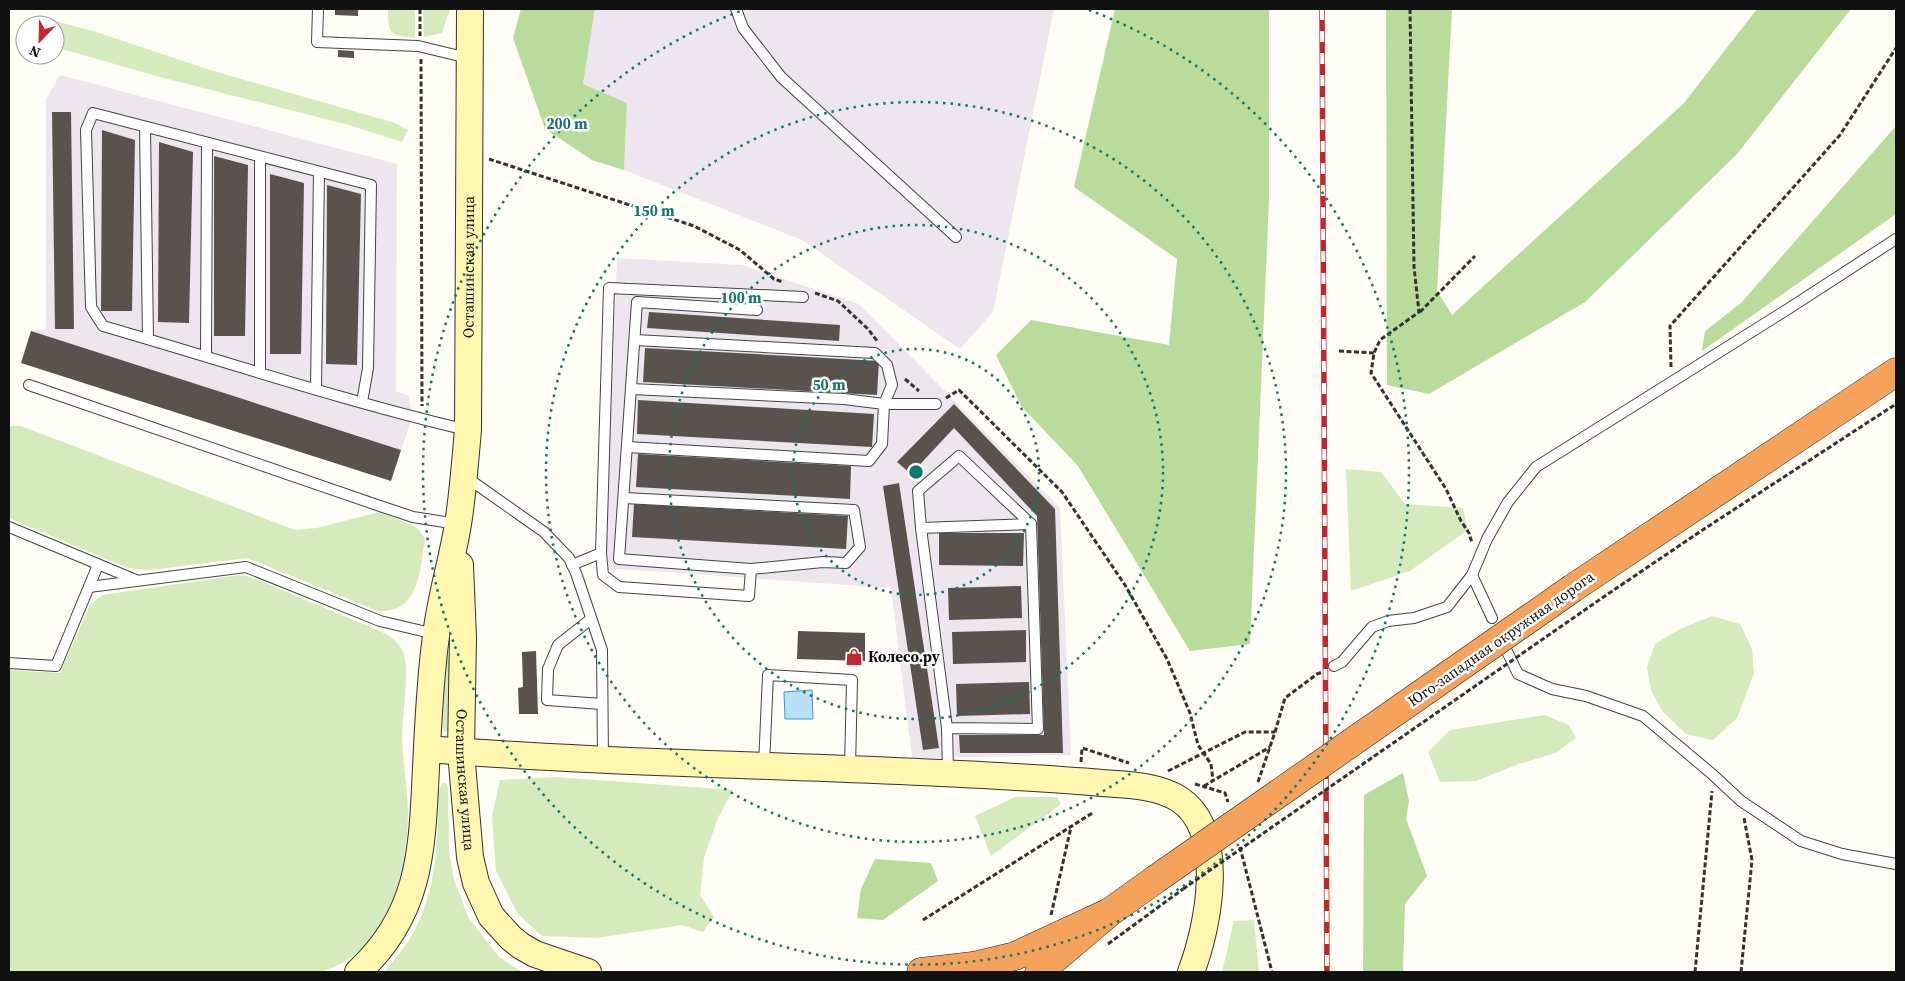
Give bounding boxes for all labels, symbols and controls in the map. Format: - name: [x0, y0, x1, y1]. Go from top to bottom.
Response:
- north arrow: [15, 15, 65, 65]
- text: N: [26, 41, 44, 63]
- text: 200 m: [546, 113, 588, 134]
- street label: Осташинская улица: [457, 196, 479, 338]
- text: 150 m: [633, 200, 675, 221]
- text: 100 m: [720, 287, 762, 308]
- text: 50 m: [812, 374, 846, 395]
- centre of rings: [907, 463, 925, 481]
- street label: Юго-западная окружная дорога: [1403, 566, 1598, 711]
- place label: Колесо.ру: [868, 646, 940, 667]
- shop icon: Колесо.ру: [844, 647, 864, 667]
- street label: Осташинская улица: [451, 709, 480, 852]

